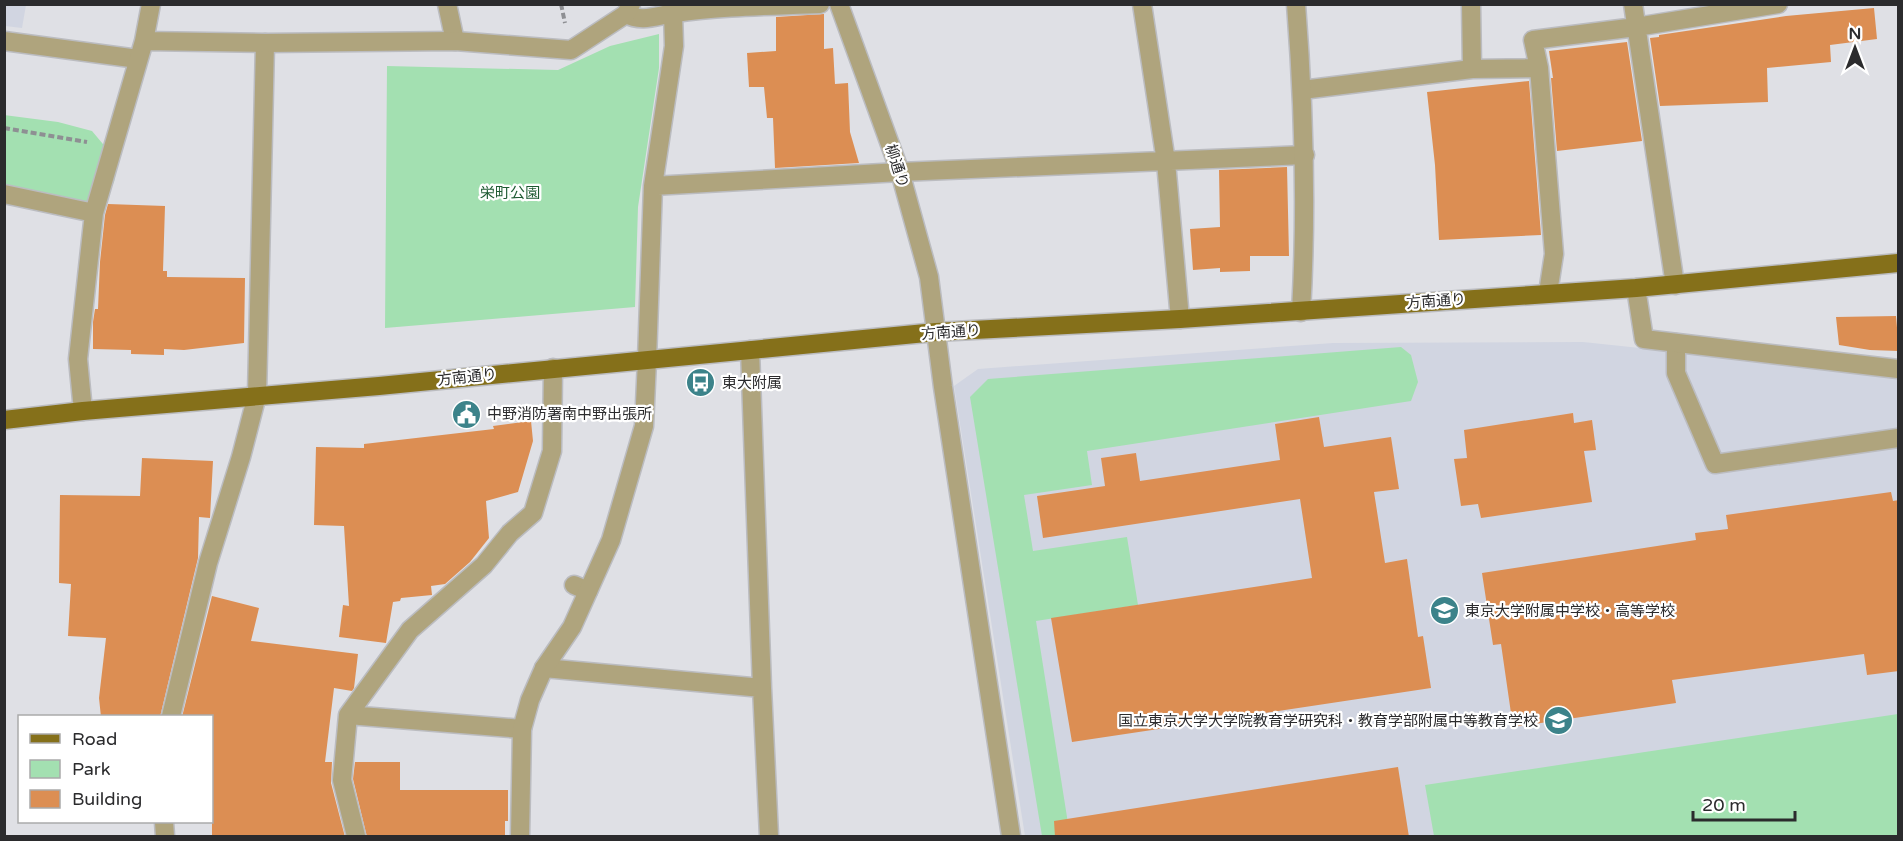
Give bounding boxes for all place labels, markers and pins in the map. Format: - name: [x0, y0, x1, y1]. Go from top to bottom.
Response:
- bus stop icon: 東大附属: [685, 367, 717, 399]
- place label: 東大附属: [722, 374, 782, 392]
- public building icon: 中野消防署南中野出張所: [450, 398, 482, 430]
- place label: 中野消防署南中野出張所: [487, 405, 652, 423]
- school or university icon: 東京大学附属中学校・高等学校: [1428, 595, 1460, 627]
- place label: 東京大学附属中学校・高等学校: [1465, 602, 1675, 620]
- school or university icon: 国立東京大学大学院教育学研究科・教育学部附属中等教育学校: [1543, 705, 1575, 737]
- place label: 国立東京大学大学院教育学研究科・教育学部附属中等教育学校: [1118, 712, 1538, 730]

